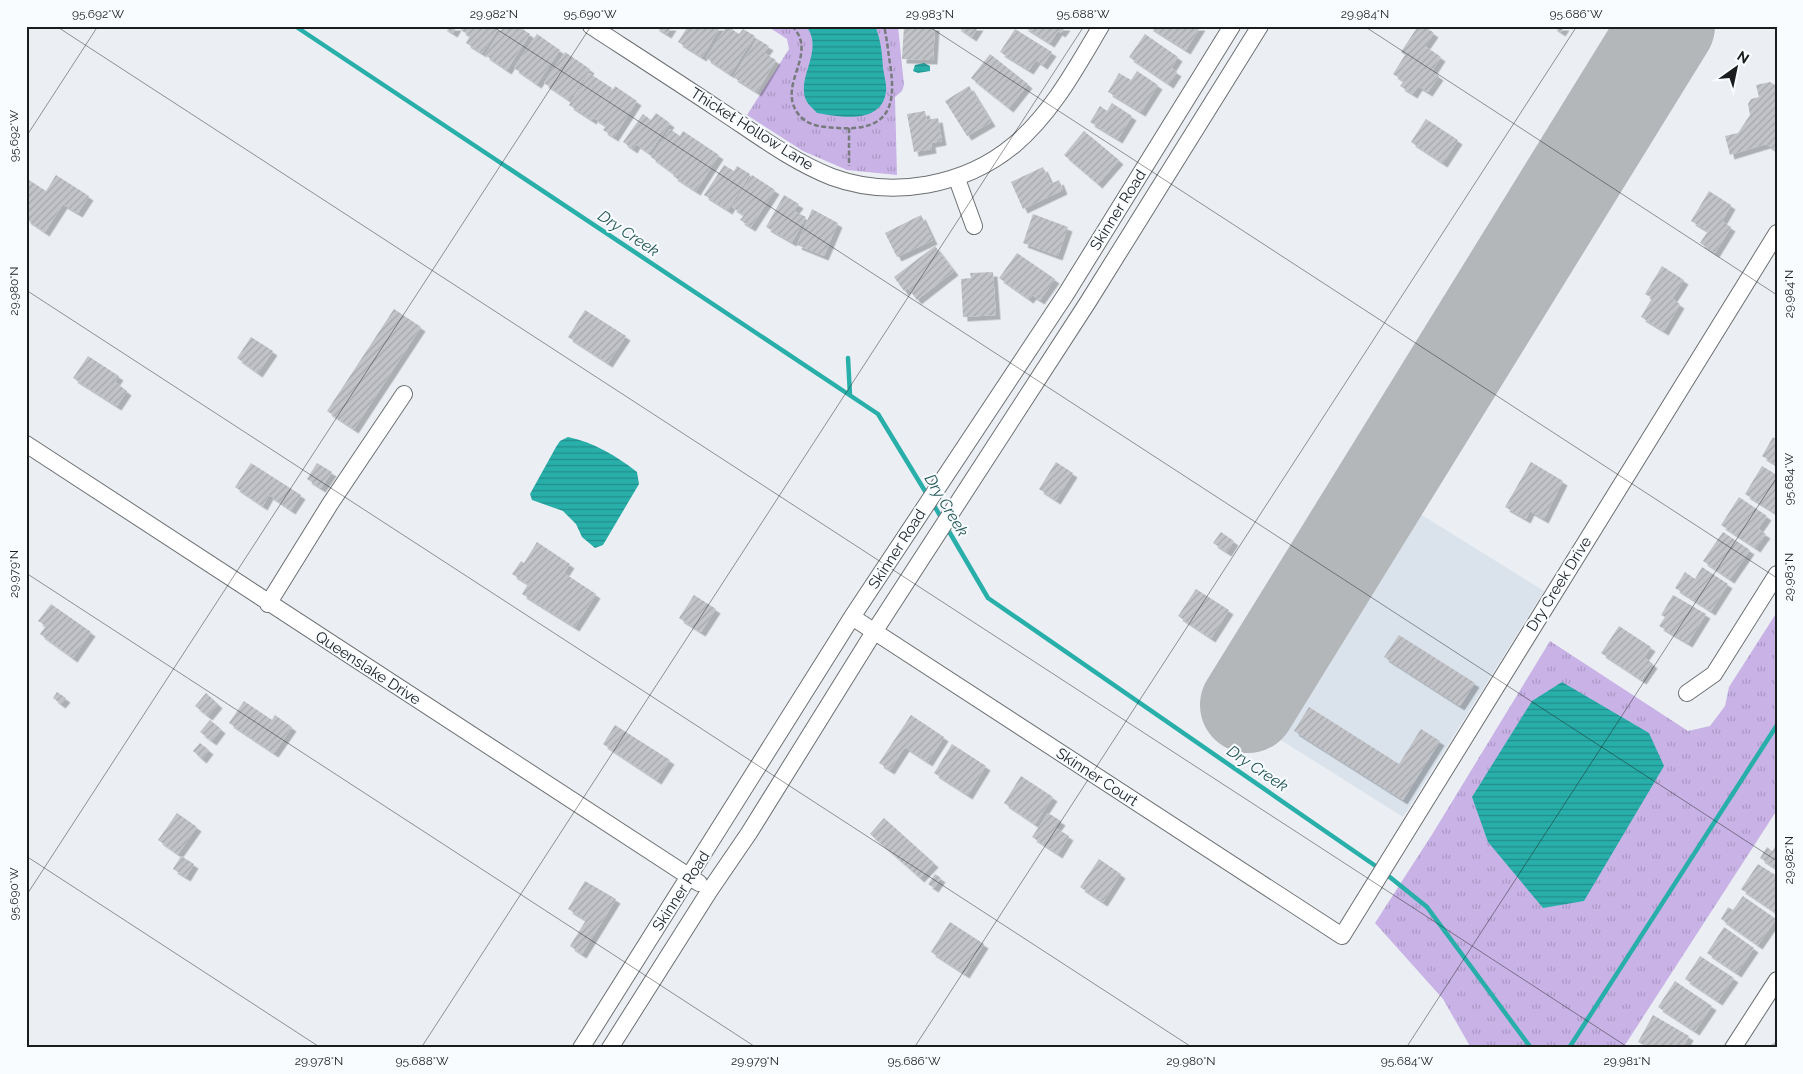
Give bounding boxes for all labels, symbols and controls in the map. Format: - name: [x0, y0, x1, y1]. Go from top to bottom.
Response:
- text: 95.692°W: [72, 7, 124, 21]
- text: 29.982°N: [470, 7, 518, 21]
- text: 95.690°W: [564, 7, 617, 21]
- text: 29.983°N: [906, 7, 954, 21]
- text: 95.688°W: [1056, 7, 1110, 21]
- text: 29.984°N: [1341, 7, 1389, 21]
- text: 95.686°W: [1549, 7, 1603, 21]
- north arrow: [1710, 42, 1760, 92]
- text: N: [1734, 47, 1752, 67]
- street label: Thicket Hollow Lane: [687, 84, 817, 174]
- text: 95.692°W: [7, 110, 21, 162]
- street label: Skinner Road: [1086, 166, 1150, 254]
- water label: Dry Creek: [595, 206, 663, 261]
- text: 29.980°N: [7, 266, 21, 316]
- text: 29.984°N: [1782, 270, 1796, 318]
- text: 95.684°W: [1782, 452, 1796, 505]
- water label: Dry Creek: [921, 471, 973, 540]
- street label: Skinner Road: [865, 506, 929, 592]
- street label: Dry Creek Drive: [1523, 533, 1595, 635]
- text: 29.979°N: [7, 550, 21, 598]
- text: 29.983°N: [1782, 553, 1796, 601]
- street label: Queenslake Drive: [312, 627, 424, 709]
- water label: Dry Creek: [1224, 741, 1292, 796]
- street label: Skinner Court: [1053, 744, 1141, 810]
- text: 29.982°N: [1782, 836, 1796, 884]
- street label: Skinner Road: [649, 848, 713, 934]
- text: 95.690°W: [7, 867, 21, 920]
- text: 29.978°N: [295, 1054, 343, 1068]
- text: 95.688°W: [395, 1054, 449, 1068]
- text: 29.979°N: [731, 1054, 779, 1068]
- text: 95.686°W: [887, 1054, 941, 1068]
- text: 29.980°N: [1166, 1054, 1216, 1068]
- text: 95.684°W: [1381, 1054, 1434, 1068]
- text: 29.981°N: [1603, 1054, 1651, 1068]

